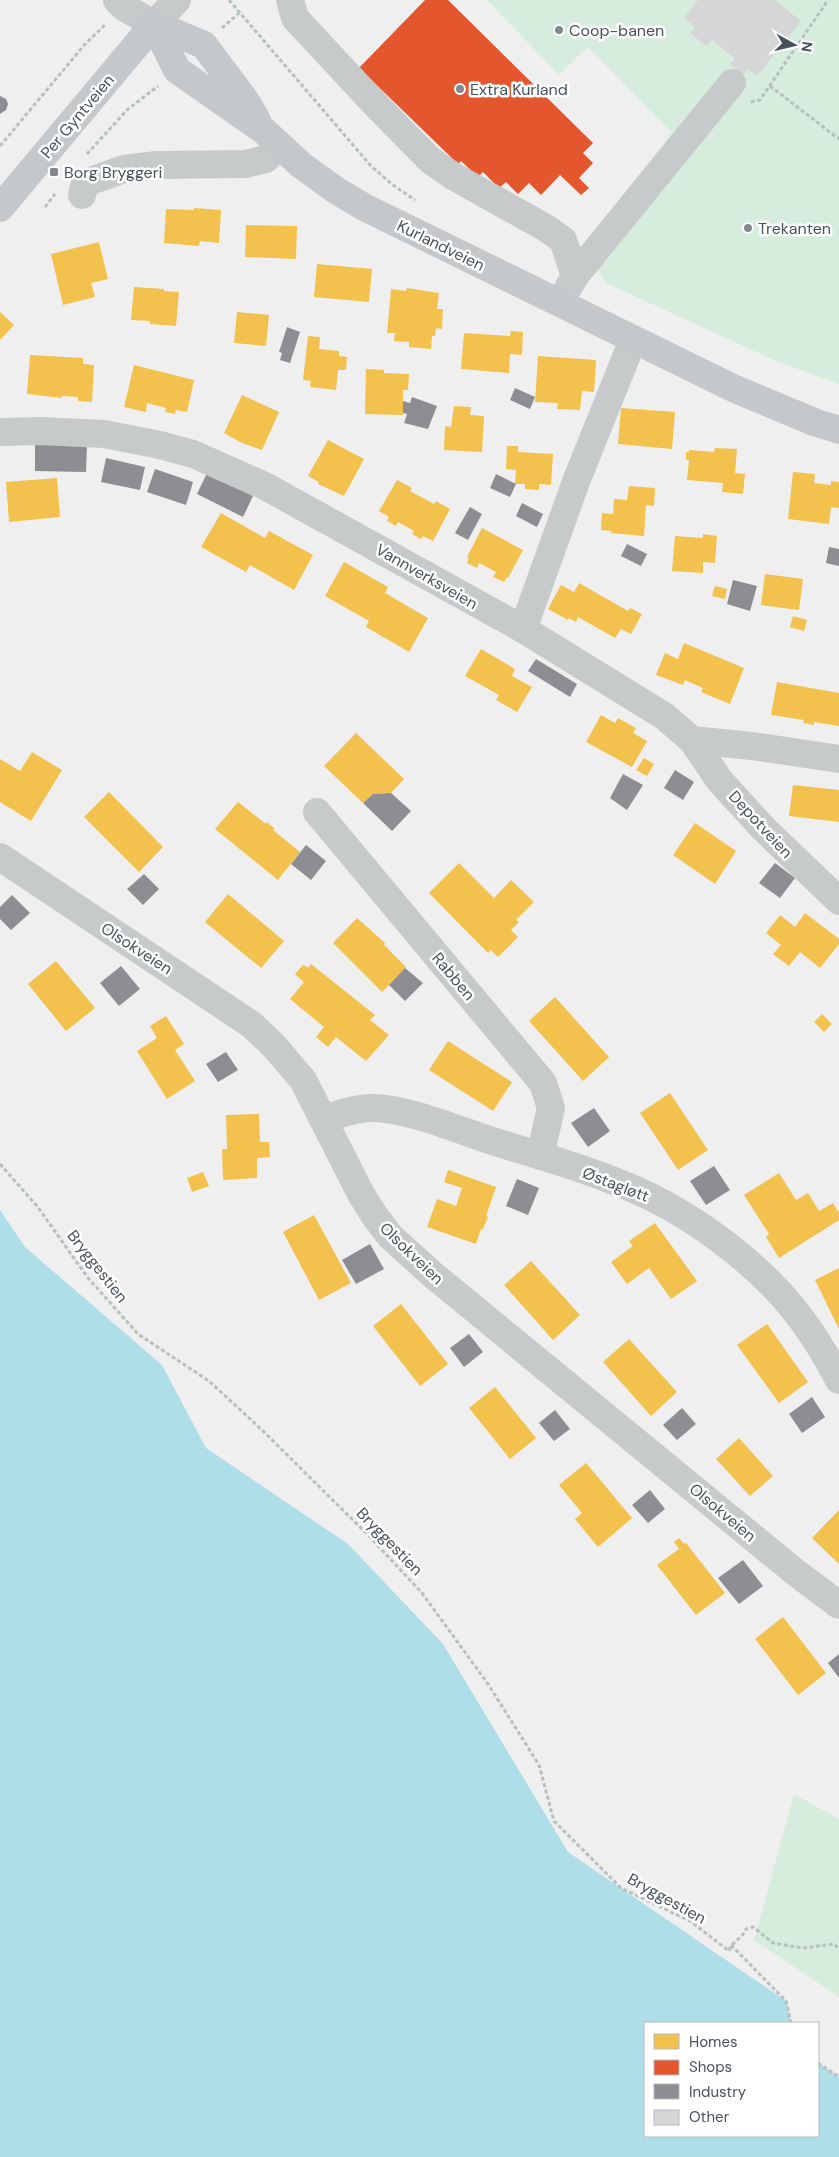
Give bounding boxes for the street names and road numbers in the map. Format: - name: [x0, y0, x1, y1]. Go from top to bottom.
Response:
- street label: Per Gyntveien: [36, 70, 119, 163]
- street label: Kurlandveien: [394, 215, 488, 276]
- street label: Vannverksveien: [372, 539, 481, 614]
- street label: Depotveien: [724, 786, 797, 863]
- street label: Olsokveien: [97, 918, 176, 979]
- street label: Rabben: [427, 948, 480, 1005]
- street label: Østagløtt: [580, 1162, 652, 1207]
- street label: Olsokveien: [375, 1218, 448, 1289]
- street label: Bryggestien: [63, 1226, 133, 1307]
- street label: Olsokveien: [685, 1478, 760, 1546]
- street label: Bryggestien: [352, 1503, 427, 1580]
- street label: Bryggestien: [624, 1868, 710, 1929]

